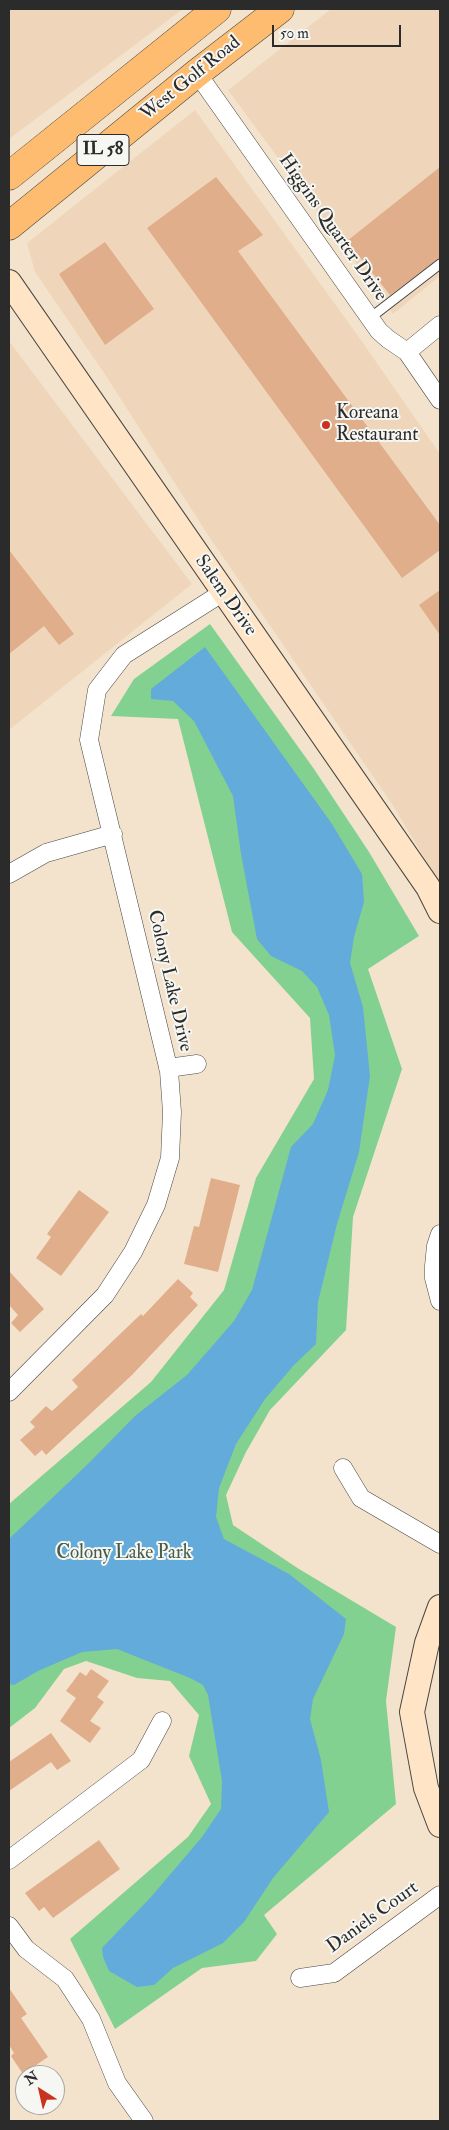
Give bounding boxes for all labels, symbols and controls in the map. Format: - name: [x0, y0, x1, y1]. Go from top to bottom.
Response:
- scale bar: [274, 15, 403, 47]
- text: 50 m: [280, 24, 309, 43]
- street label: West Golf Road: [136, 32, 246, 126]
- road number: IL 58: [77, 134, 129, 166]
- street label: Higgins Quarter Drive: [273, 150, 391, 306]
- place label: Koreana Restaurant: [336, 403, 418, 447]
- marker: Koreana Restaurant: [320, 419, 332, 431]
- street label: Salem Drive: [189, 551, 261, 641]
- street label: Colony Lake Drive: [142, 908, 196, 1054]
- park label: Colony Lake Park: [56, 1543, 192, 1565]
- street label: Daniels Court: [323, 1877, 423, 1959]
- north arrow: [15, 2065, 65, 2115]
- text: N: [22, 2068, 42, 2089]

